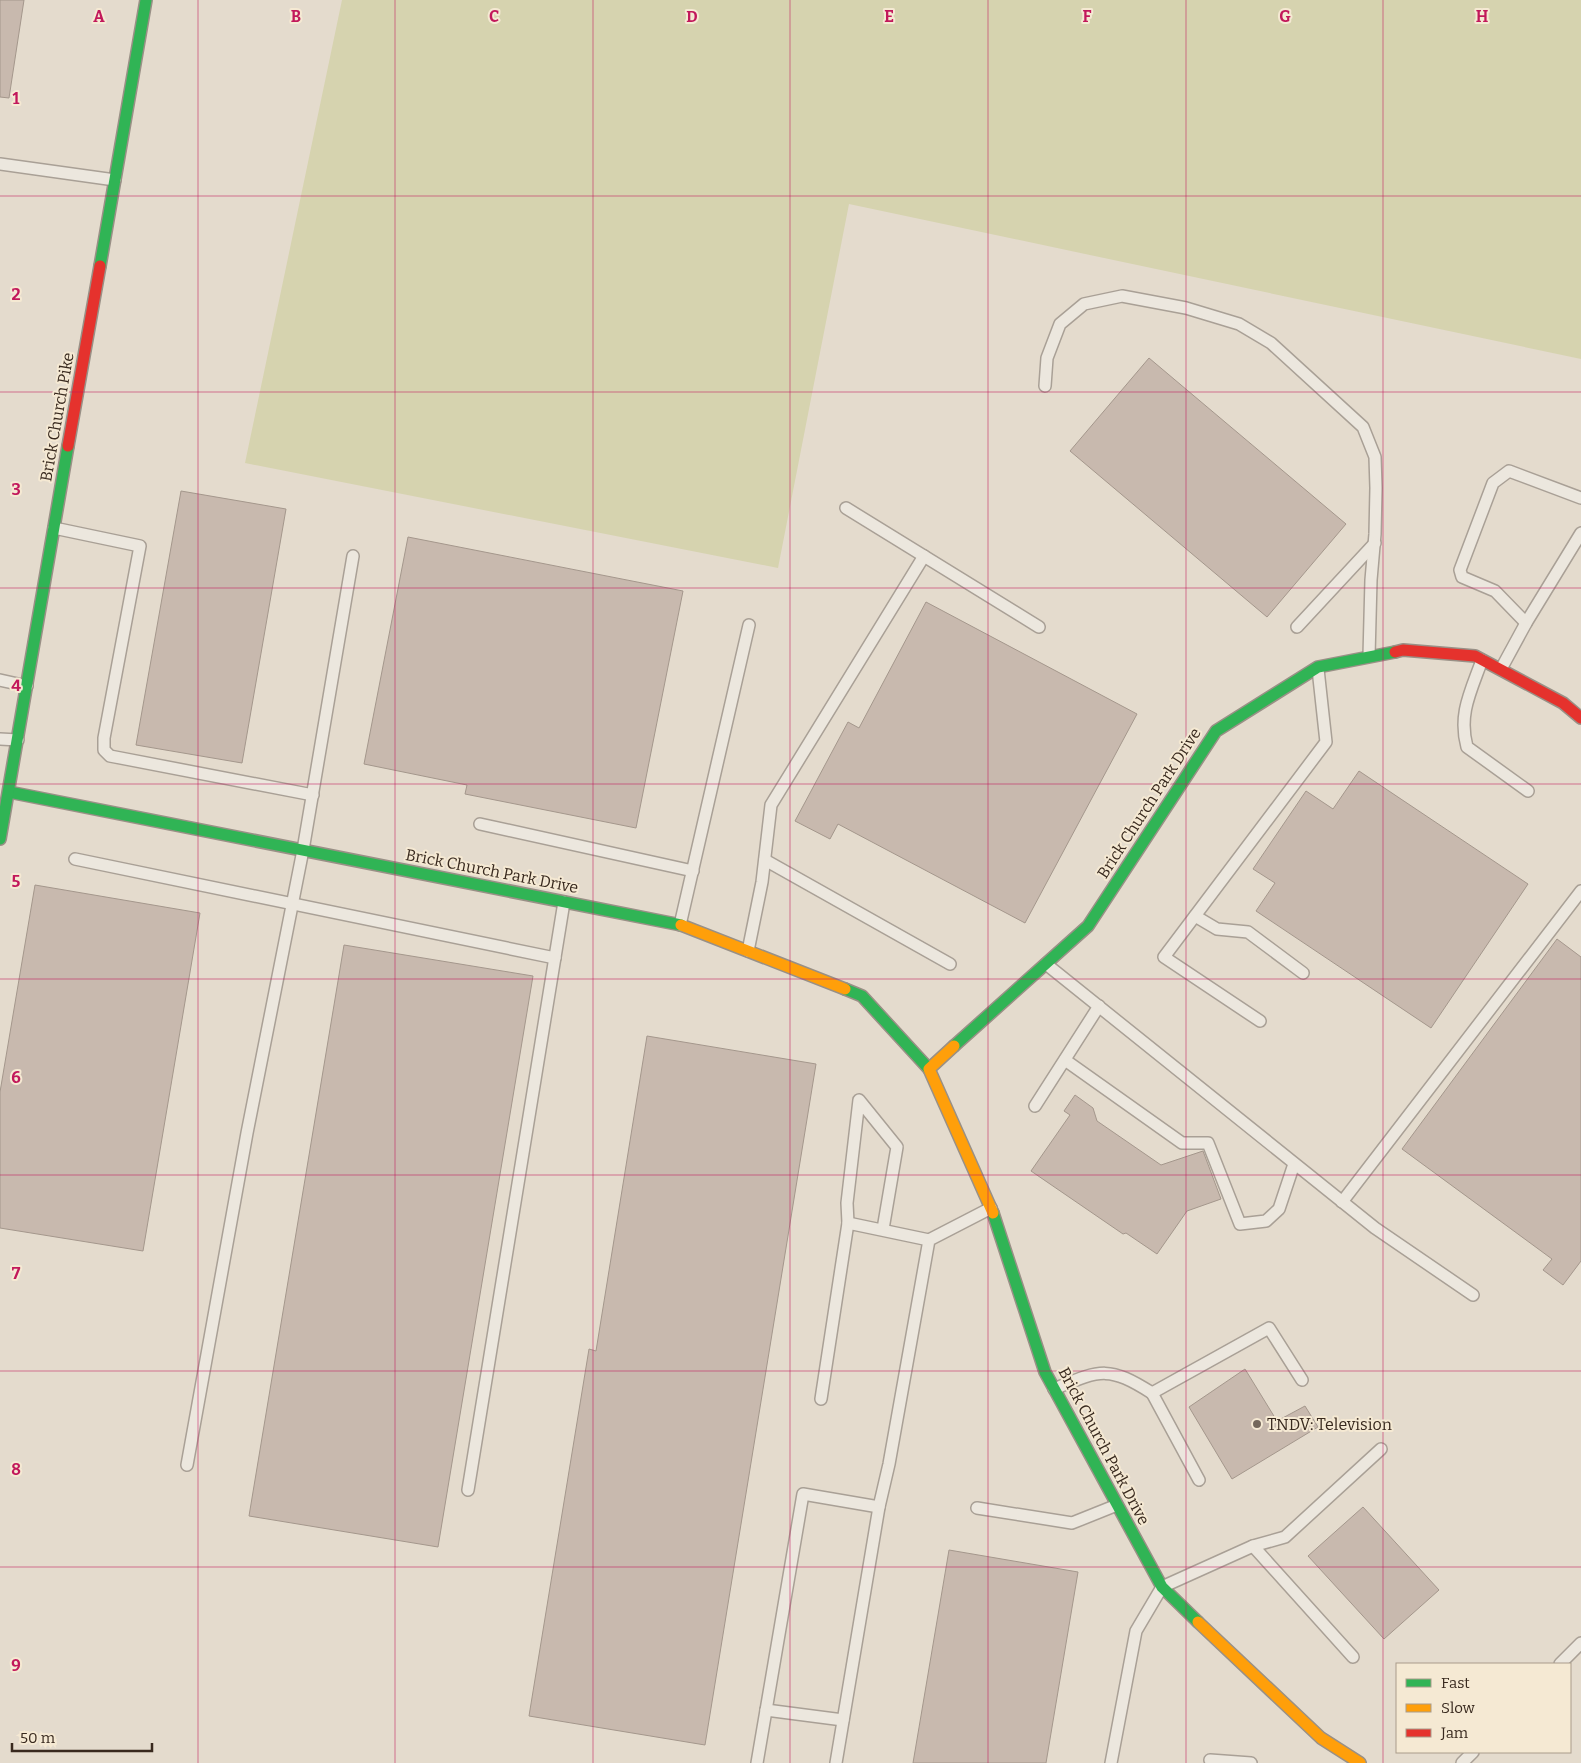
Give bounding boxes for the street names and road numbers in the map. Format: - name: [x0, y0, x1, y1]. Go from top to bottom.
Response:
- street label: Brick Church Pike: [36, 351, 78, 483]
- street label: Brick Church Park Drive: [1093, 724, 1205, 882]
- street label: Brick Church Park Drive: [404, 845, 580, 897]
- street label: Brick Church Park Drive: [1054, 1364, 1154, 1528]

